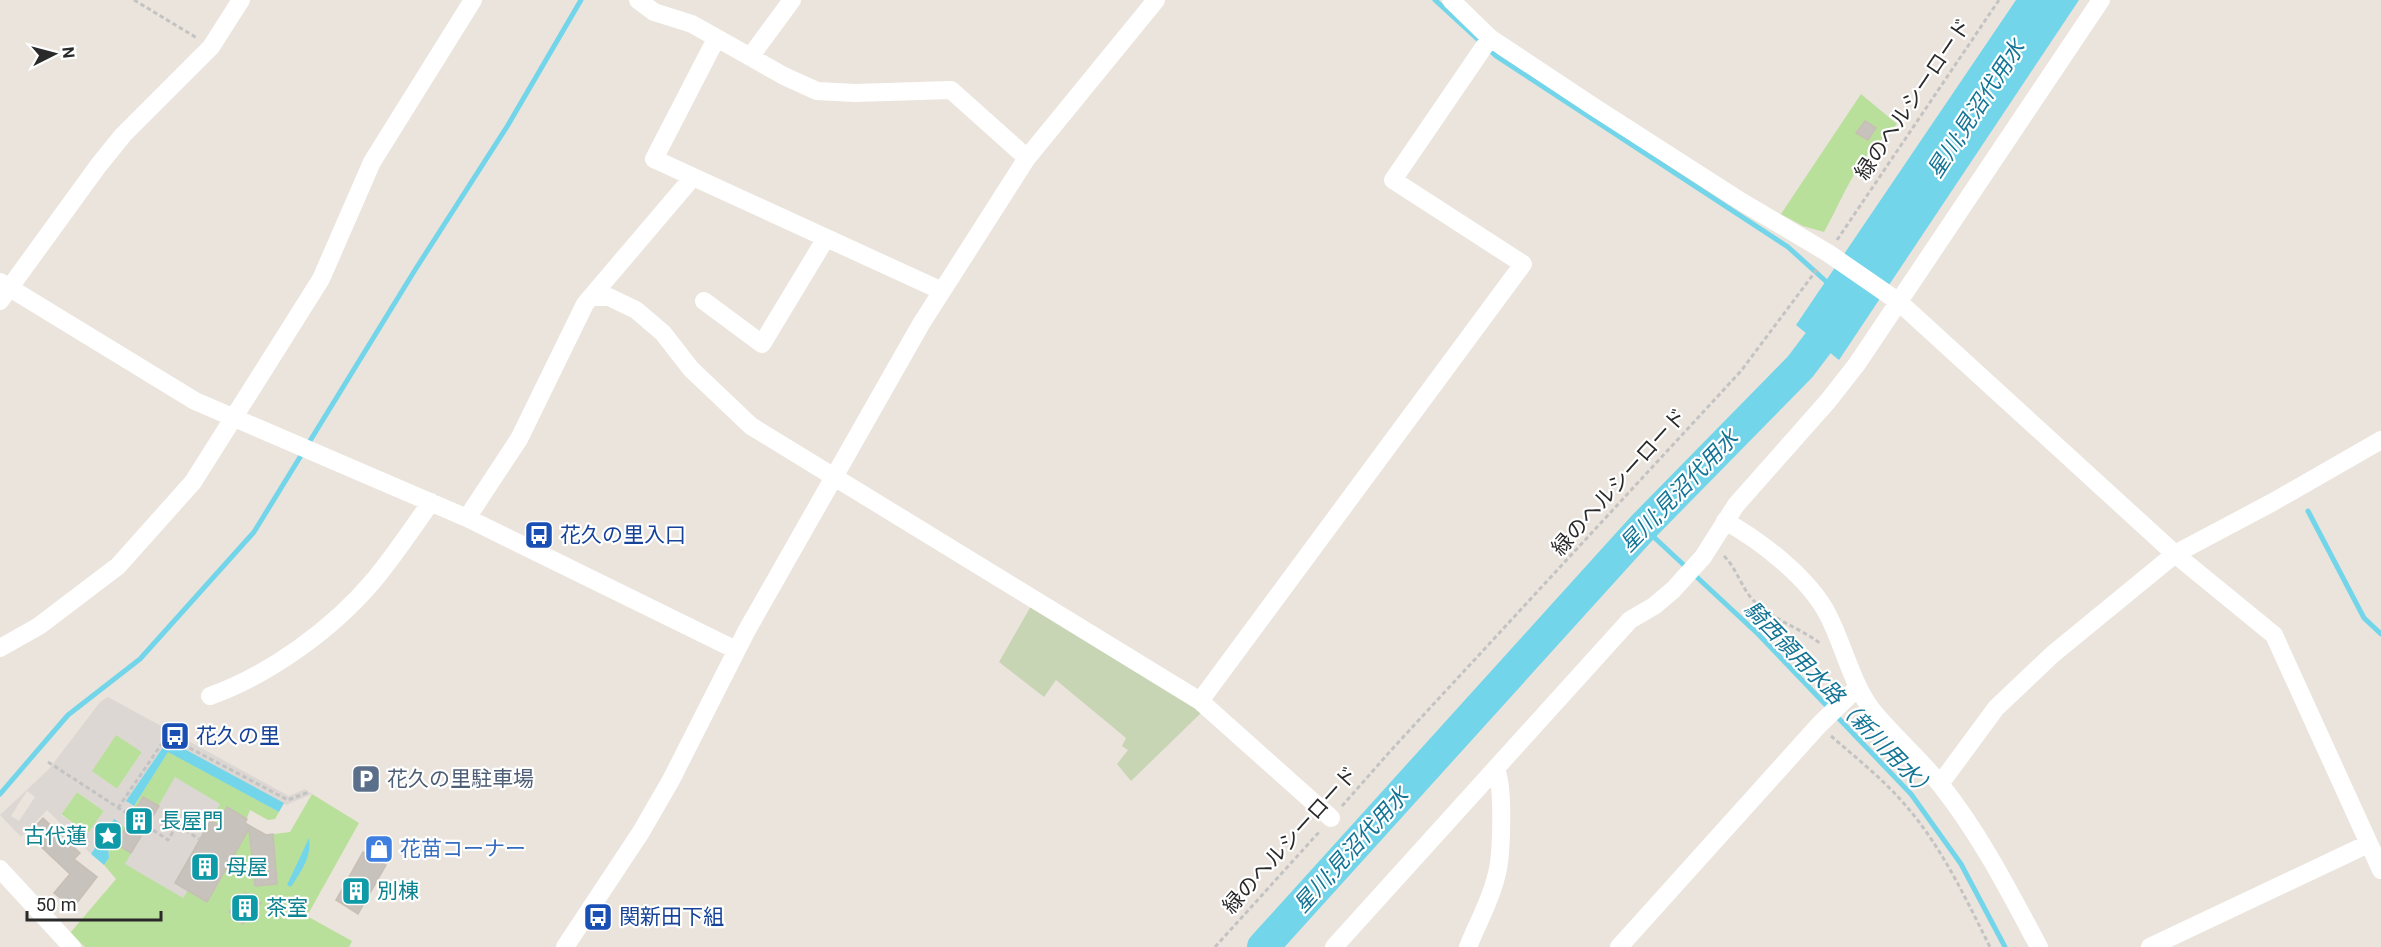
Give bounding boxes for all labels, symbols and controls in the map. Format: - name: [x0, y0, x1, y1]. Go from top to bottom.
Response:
- street label: 緑のヘルシーロード: [1850, 14, 1976, 184]
- north arrow: [24, 24, 84, 84]
- water label: 星川;見沼代用水: [1922, 34, 2031, 182]
- text: N: [58, 46, 78, 59]
- street label: 緑のヘルシーロード: [1547, 404, 1691, 560]
- water label: 星川;見沼代用水: [1615, 424, 1744, 557]
- bus stop icon: 花久の里入口: [523, 519, 555, 551]
- place label: 花久の里入口: [560, 523, 686, 547]
- water label: 騎西領用水路（新川用水）: [1739, 596, 1941, 804]
- bus stop icon: 花久の里: [159, 720, 191, 752]
- place label: 花久の里: [196, 724, 280, 748]
- street label: 緑のヘルシーロード: [1218, 762, 1362, 918]
- parking icon: 花久の里駐車場: [350, 763, 382, 795]
- place label: 花久の里駐車場: [387, 767, 534, 791]
- water label: 星川;見沼代用水: [1289, 781, 1415, 917]
- building icon: 長屋門: [123, 805, 155, 837]
- place label: 長屋門: [160, 809, 223, 833]
- place icon: 古代蓮: [92, 820, 124, 852]
- place label: 古代蓮: [24, 824, 87, 848]
- shop icon: 花苗コーナー: [363, 833, 395, 865]
- place label: 花苗コーナー: [400, 837, 526, 861]
- building icon: 母屋: [189, 851, 221, 883]
- place label: 母屋: [226, 855, 268, 879]
- building icon: 別棟: [340, 875, 372, 907]
- place label: 別棟: [377, 879, 419, 903]
- scale bar: [27, 884, 160, 922]
- building icon: 茶室: [229, 892, 261, 924]
- text: 50 m: [36, 894, 76, 915]
- place label: 茶室: [266, 896, 308, 920]
- bus stop icon: 関新田下組: [582, 901, 614, 933]
- place label: 関新田下組: [619, 905, 724, 929]

